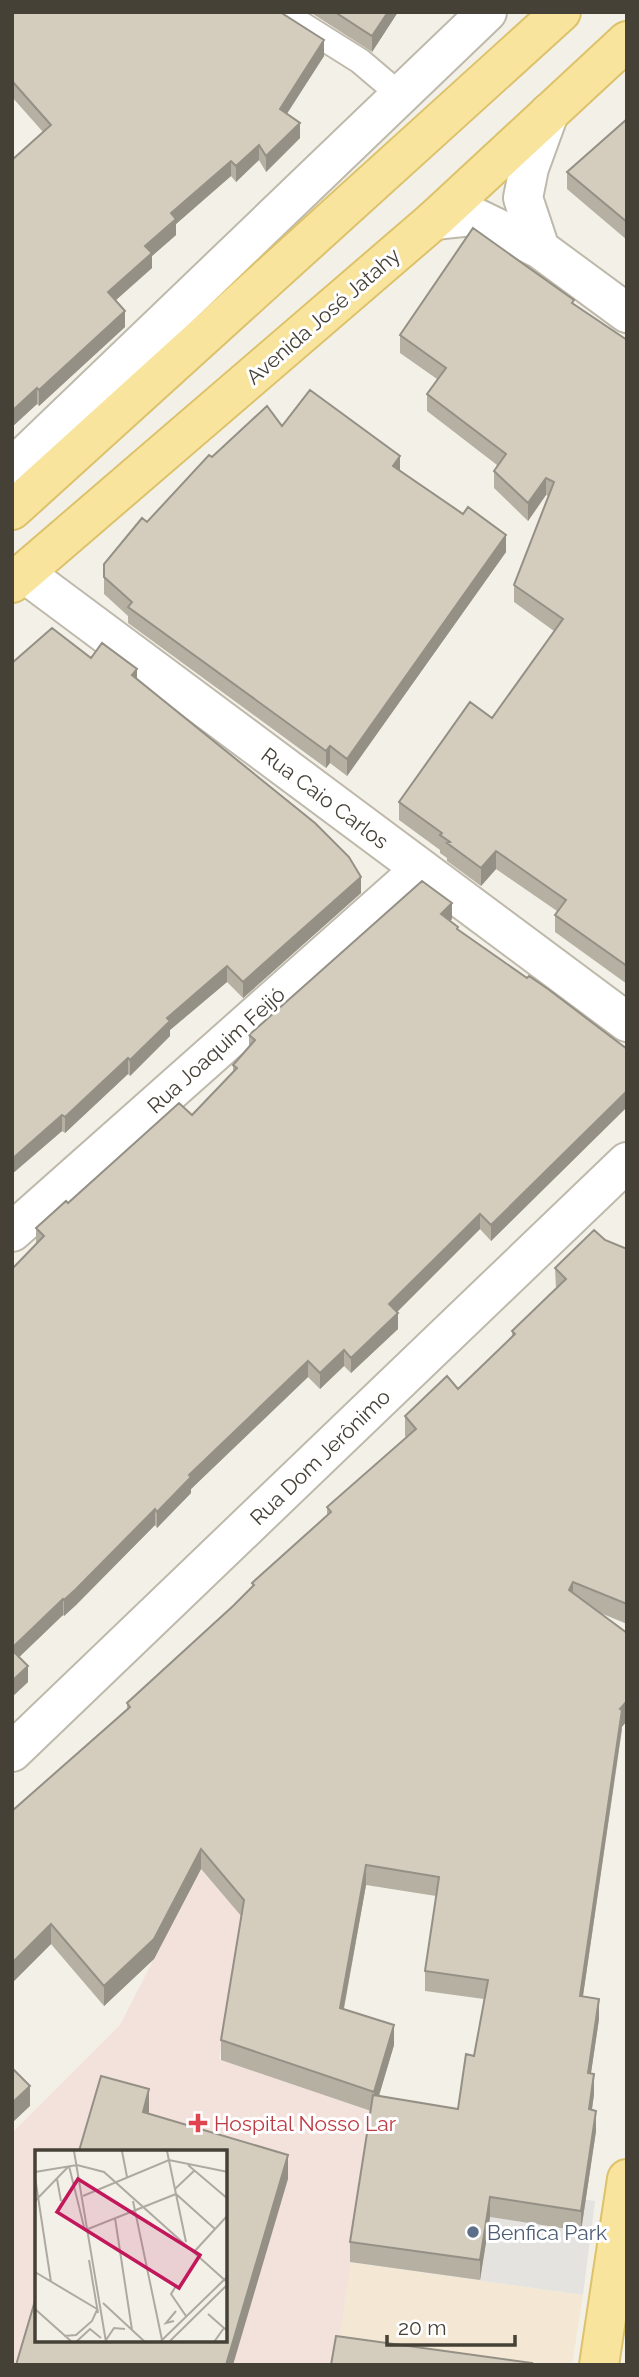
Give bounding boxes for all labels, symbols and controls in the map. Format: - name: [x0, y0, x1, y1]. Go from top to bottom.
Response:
- street label: Avenida José Jatahy: [241, 242, 405, 390]
- street label: Rua Caio Carlos: [257, 742, 393, 854]
- street label: Rua Joaquim Feijó: [142, 982, 290, 1118]
- street label: Rua Dom Jerônimo: [245, 1384, 395, 1530]
- place label: Hospital Nosso Lar: [214, 2111, 397, 2136]
- marker: Hospital Nosso Lar: [188, 2113, 208, 2133]
- inset map: [35, 2150, 228, 2342]
- place label: Benfica Park: [487, 2220, 607, 2245]
- marker: Benfica Park: [465, 2224, 481, 2240]
- scale bar: [387, 2304, 515, 2348]
- text: 20 m: [398, 2315, 446, 2340]

